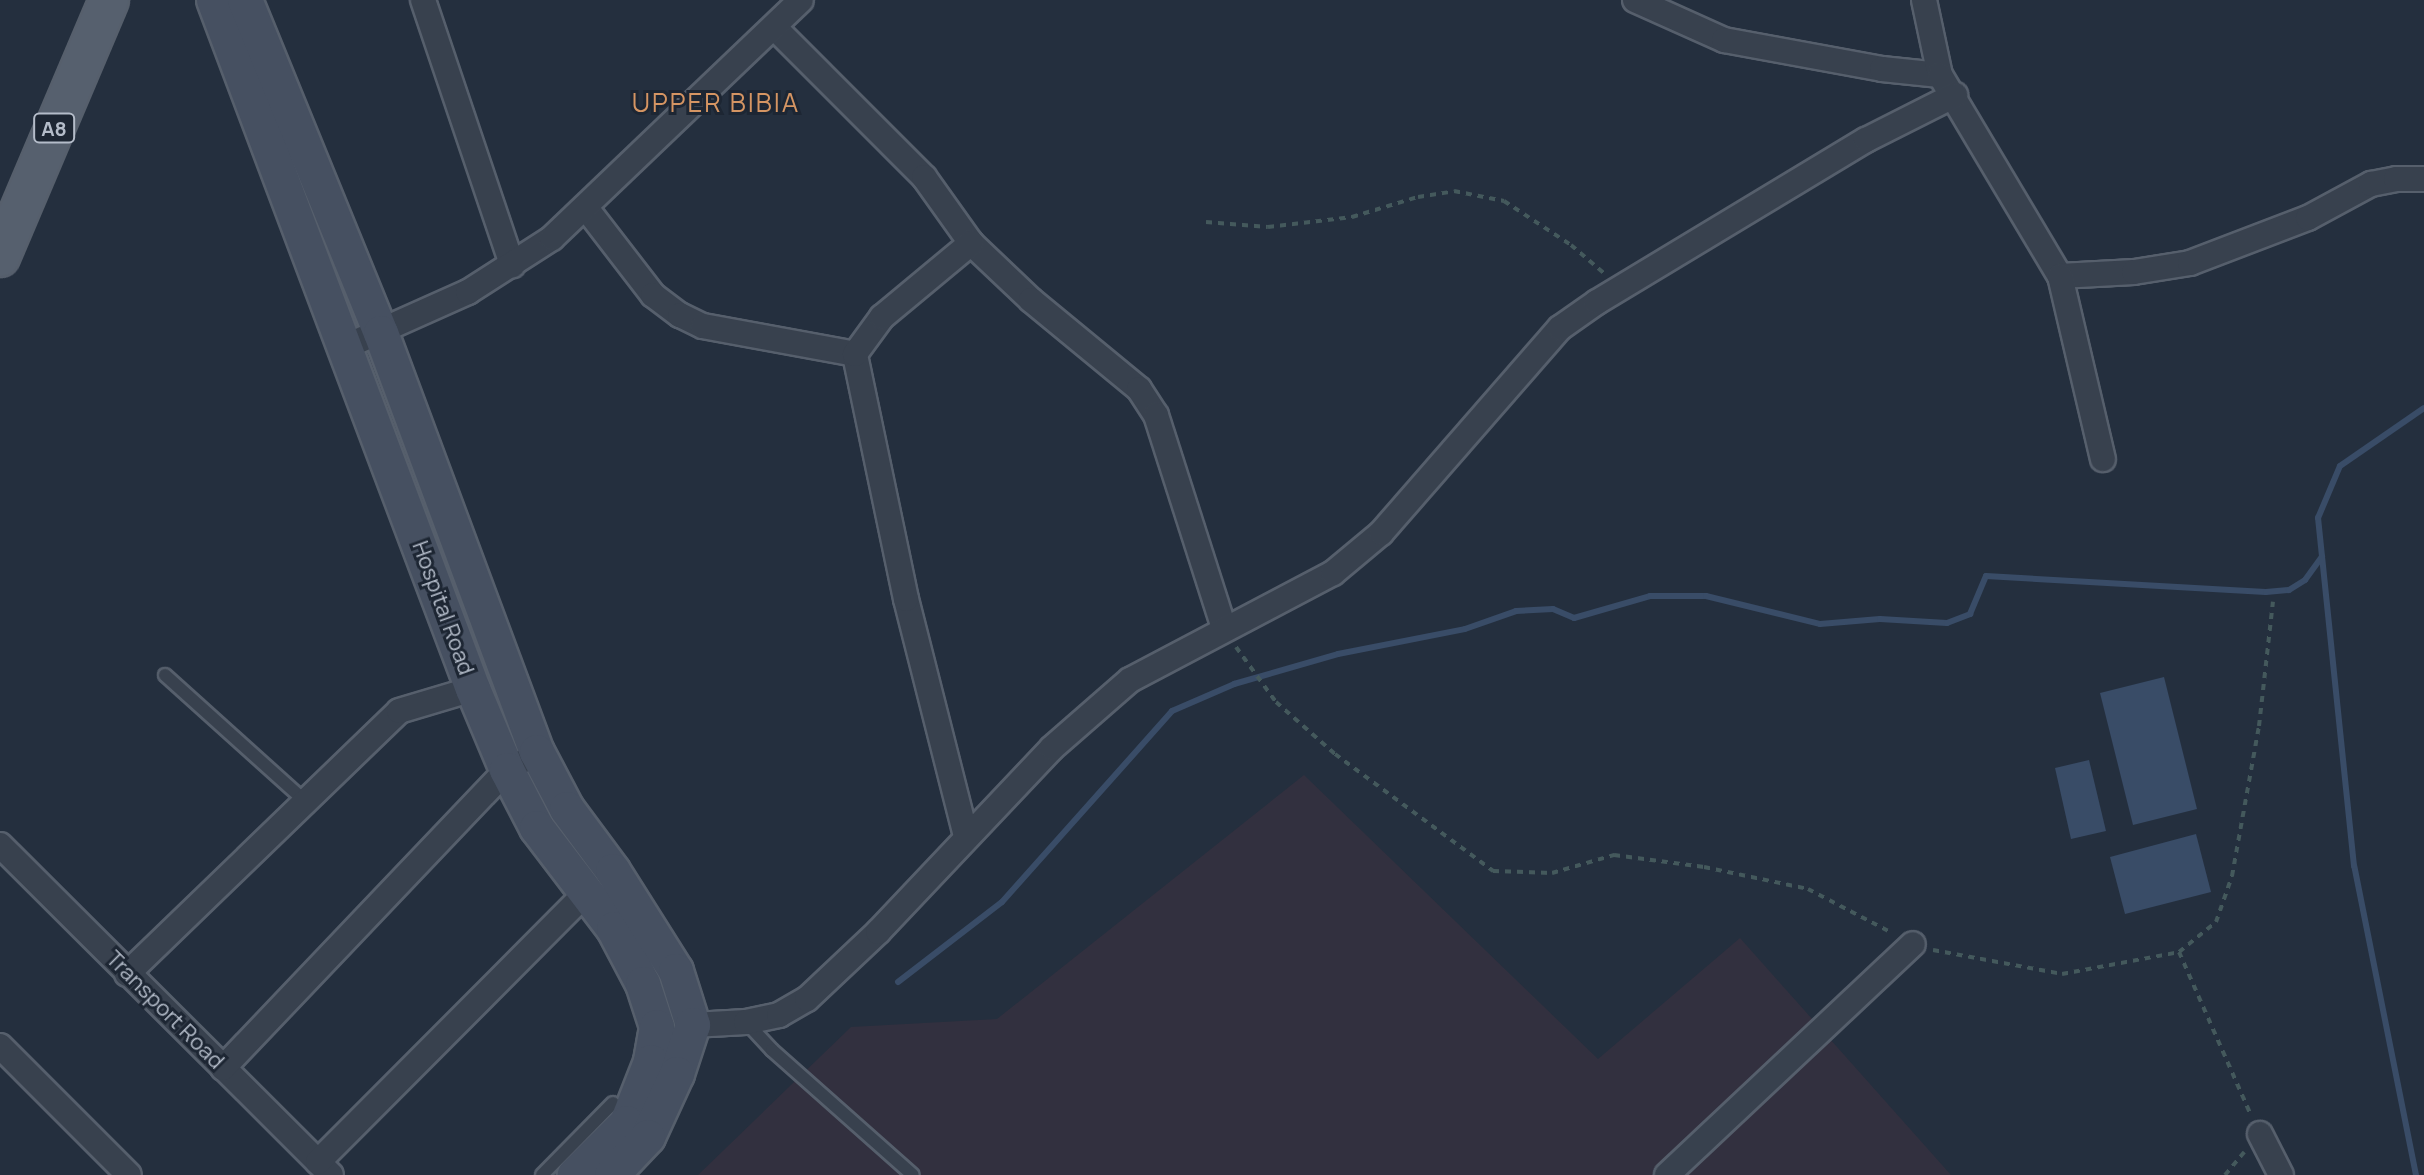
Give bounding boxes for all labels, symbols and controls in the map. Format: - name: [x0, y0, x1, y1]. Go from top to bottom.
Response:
- district label: UPPER BIBIA: [632, 87, 800, 119]
- road number: A8: [32, 112, 76, 144]
- street label: Hospital Road: [407, 538, 479, 678]
- street label: Transport Road: [101, 946, 229, 1074]

